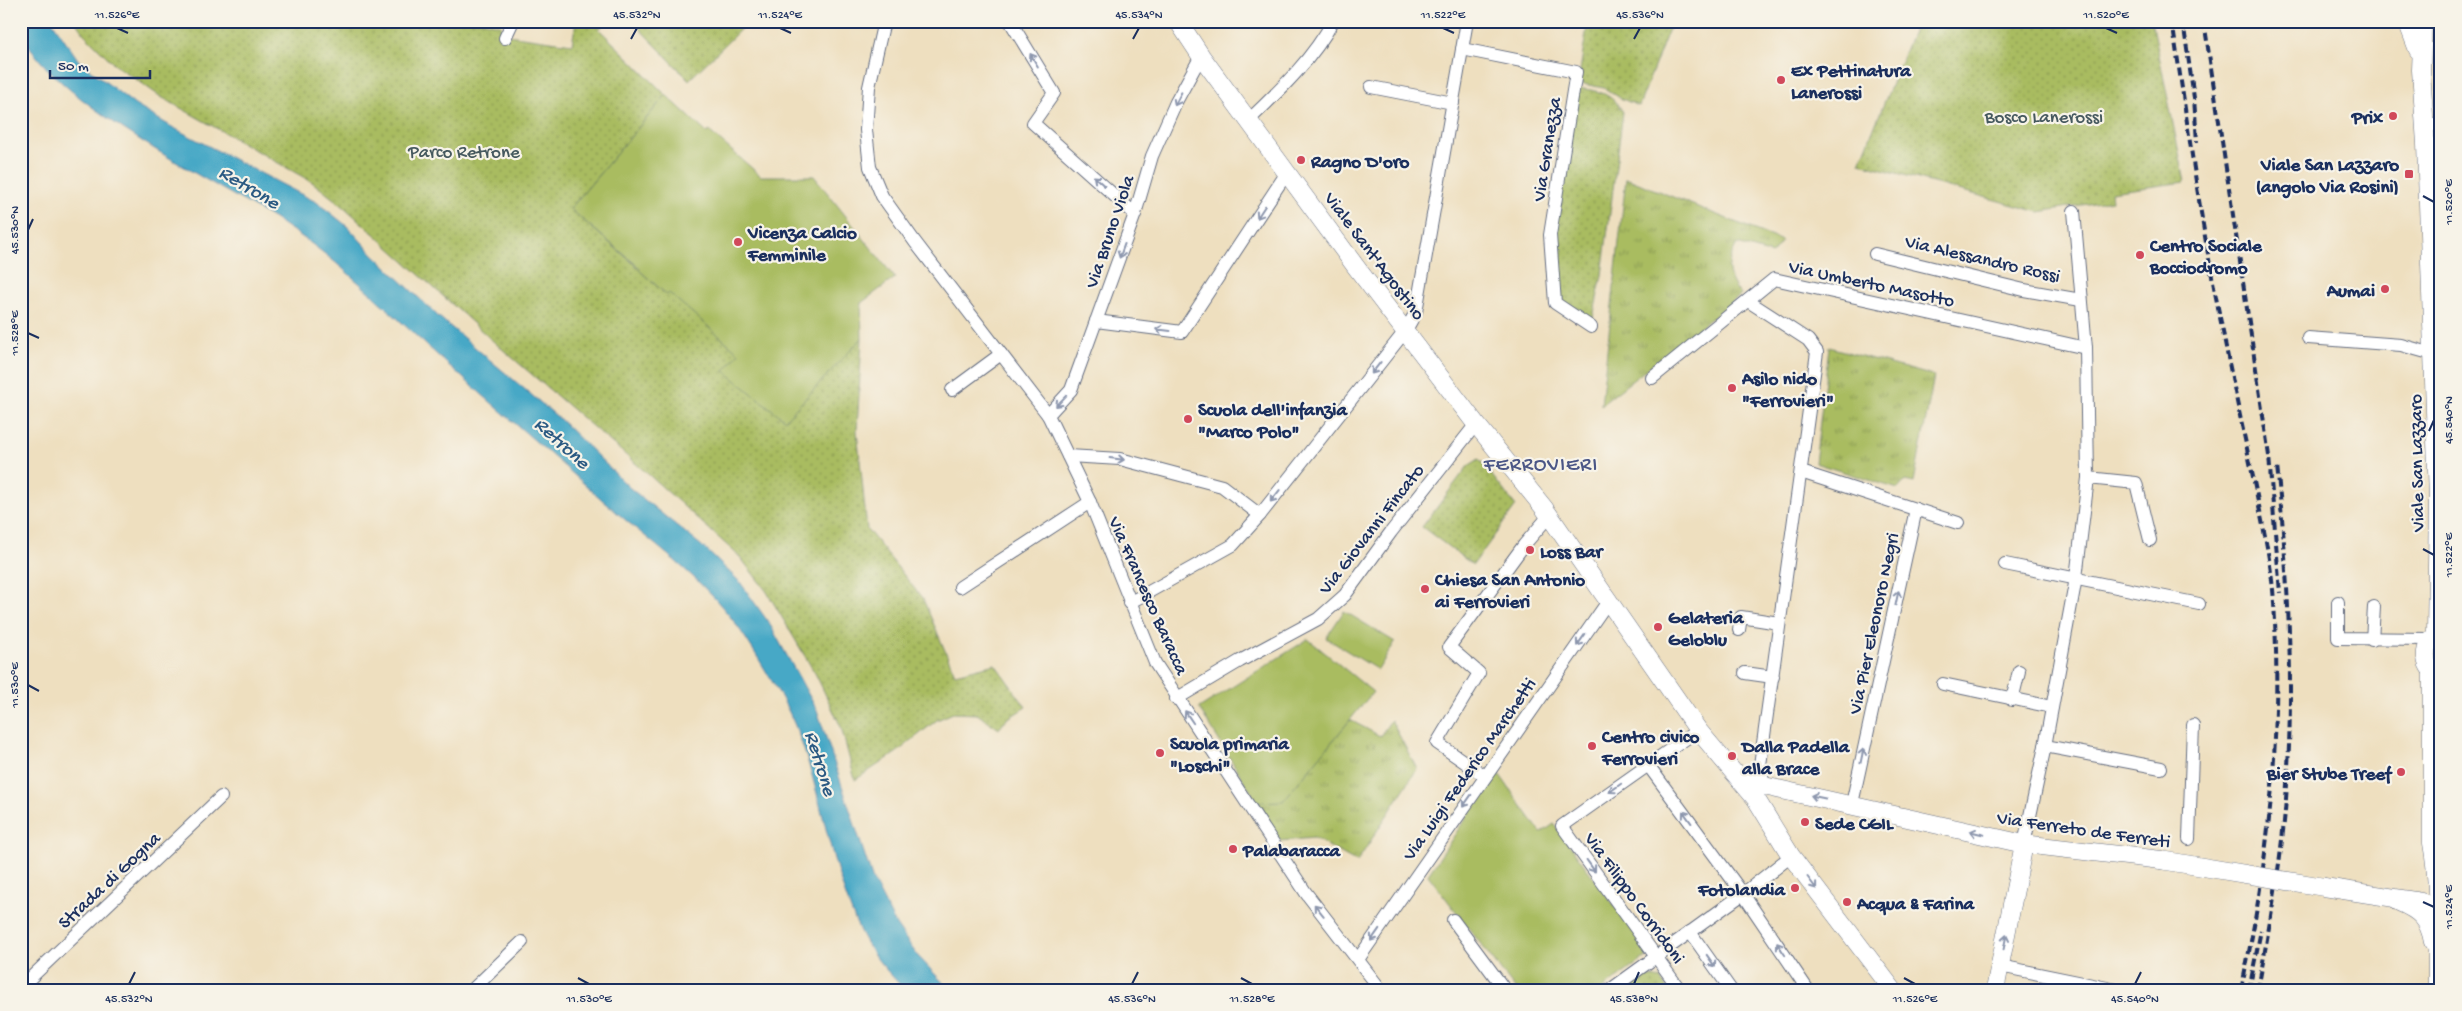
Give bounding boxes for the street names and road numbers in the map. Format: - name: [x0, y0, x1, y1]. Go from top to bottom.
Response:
- street label: Via Granezza: [1529, 94, 1568, 204]
- street label: Via Bruno Viola: [1081, 171, 1142, 293]
- street label: Viale Sant'Agostino: [1317, 188, 1429, 326]
- street label: Via Alessandro Rossi: [1901, 231, 2062, 289]
- street label: Via Umberto Masotto: [1785, 256, 1956, 314]
- street label: Viale San Lazzaro: [2406, 394, 2431, 533]
- street label: Via Giovanni Fincato: [1314, 460, 1431, 601]
- street label: Via Francesco Baracca: [1101, 513, 1193, 680]
- street label: Via Pier Eleonoro Negri: [1845, 531, 1906, 718]
- street label: Via Luigi Federico Marchetti: [1398, 674, 1543, 867]
- street label: Via Ferreto de Ferreti: [1994, 808, 2172, 855]
- street label: Strada di Gogna: [54, 827, 168, 935]
- street label: Via Filippo Corridoni: [1577, 828, 1689, 969]

